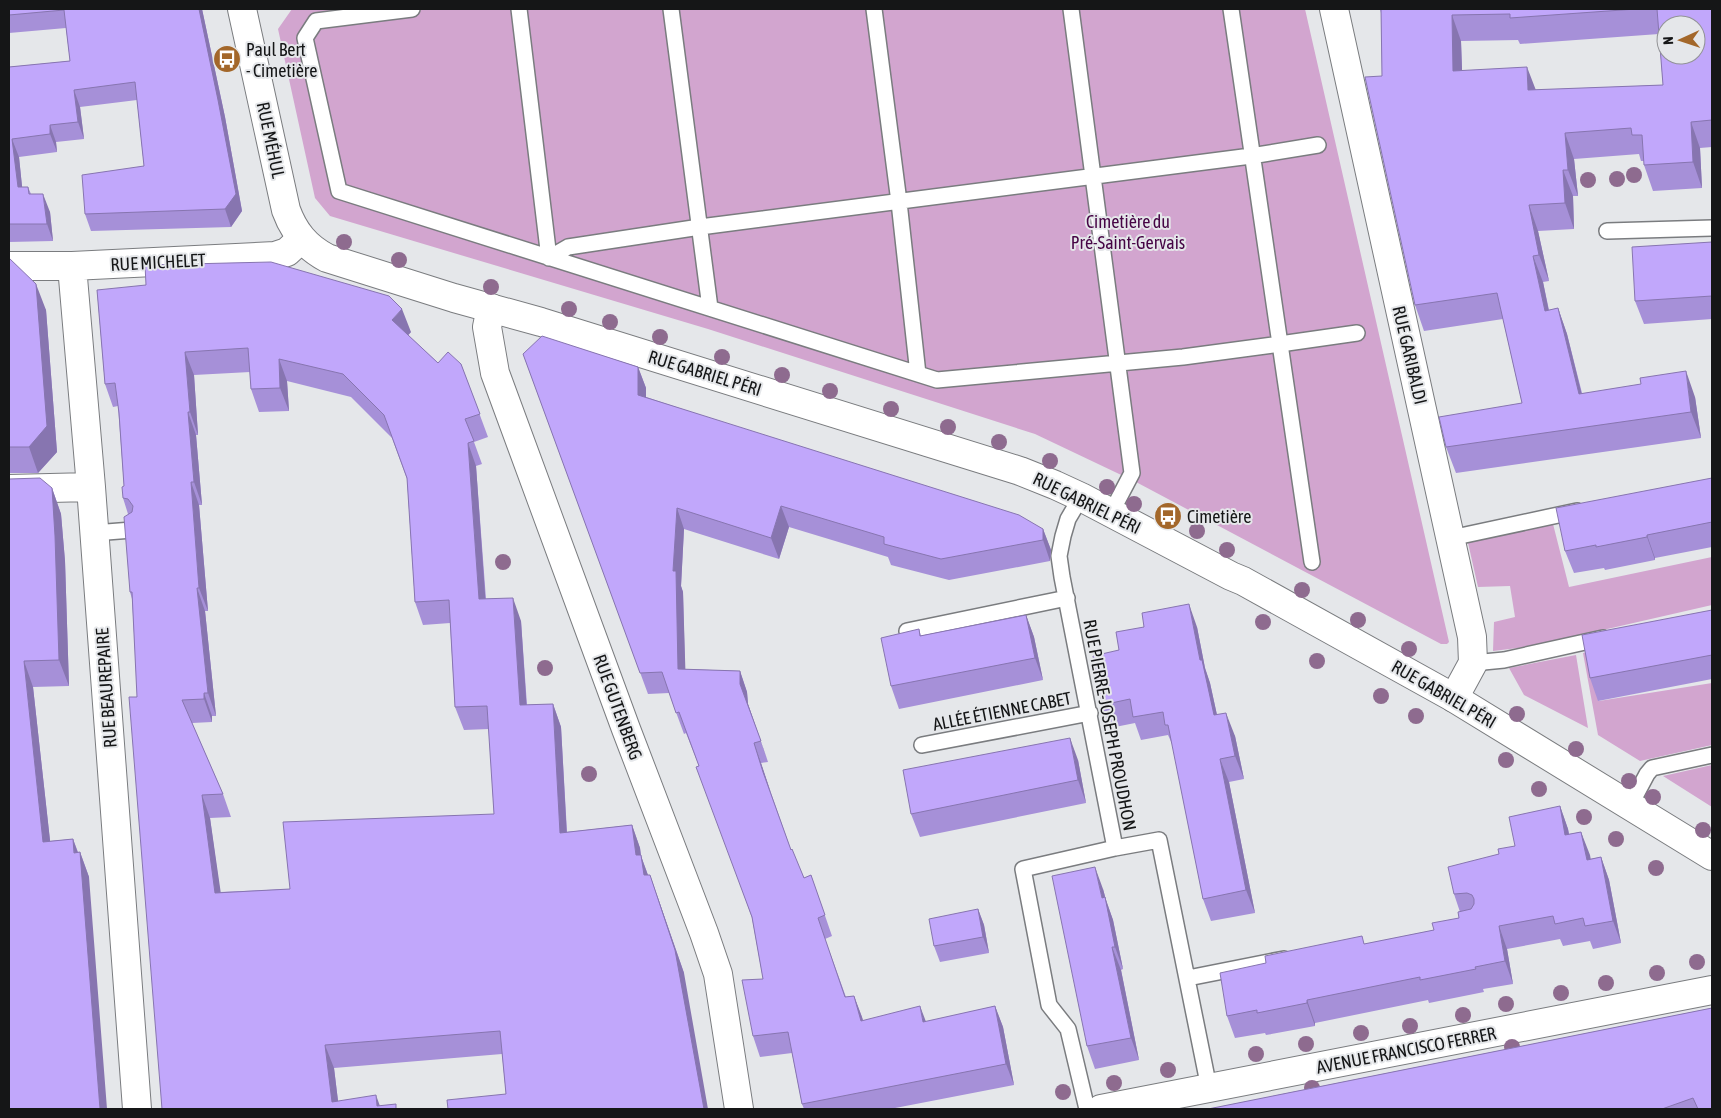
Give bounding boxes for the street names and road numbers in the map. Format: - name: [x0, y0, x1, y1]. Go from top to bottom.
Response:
- street label: RUE MÉHUL: [253, 100, 289, 180]
- street label: RUE MICHELET: [110, 249, 206, 275]
- street label: RUE GARIBALDI: [1388, 304, 1432, 406]
- street label: RUE GABRIEL PÉRI: [646, 346, 764, 400]
- street label: RUE GABRIEL PÉRI: [1030, 468, 1144, 538]
- street label: RUE PIERRE-JOSEPH PROUDHON: [1079, 618, 1141, 832]
- street label: RUE BEAUREPAIRE: [91, 627, 121, 749]
- street label: RUE GUTENBERG: [589, 651, 647, 763]
- street label: RUE GABRIEL PÉRI: [1388, 656, 1500, 732]
- street label: ALLÉE ÉTIENNE CABET: [931, 687, 1073, 735]
- street label: AVENUE FRANCISCO FERRER: [1314, 1022, 1498, 1078]

